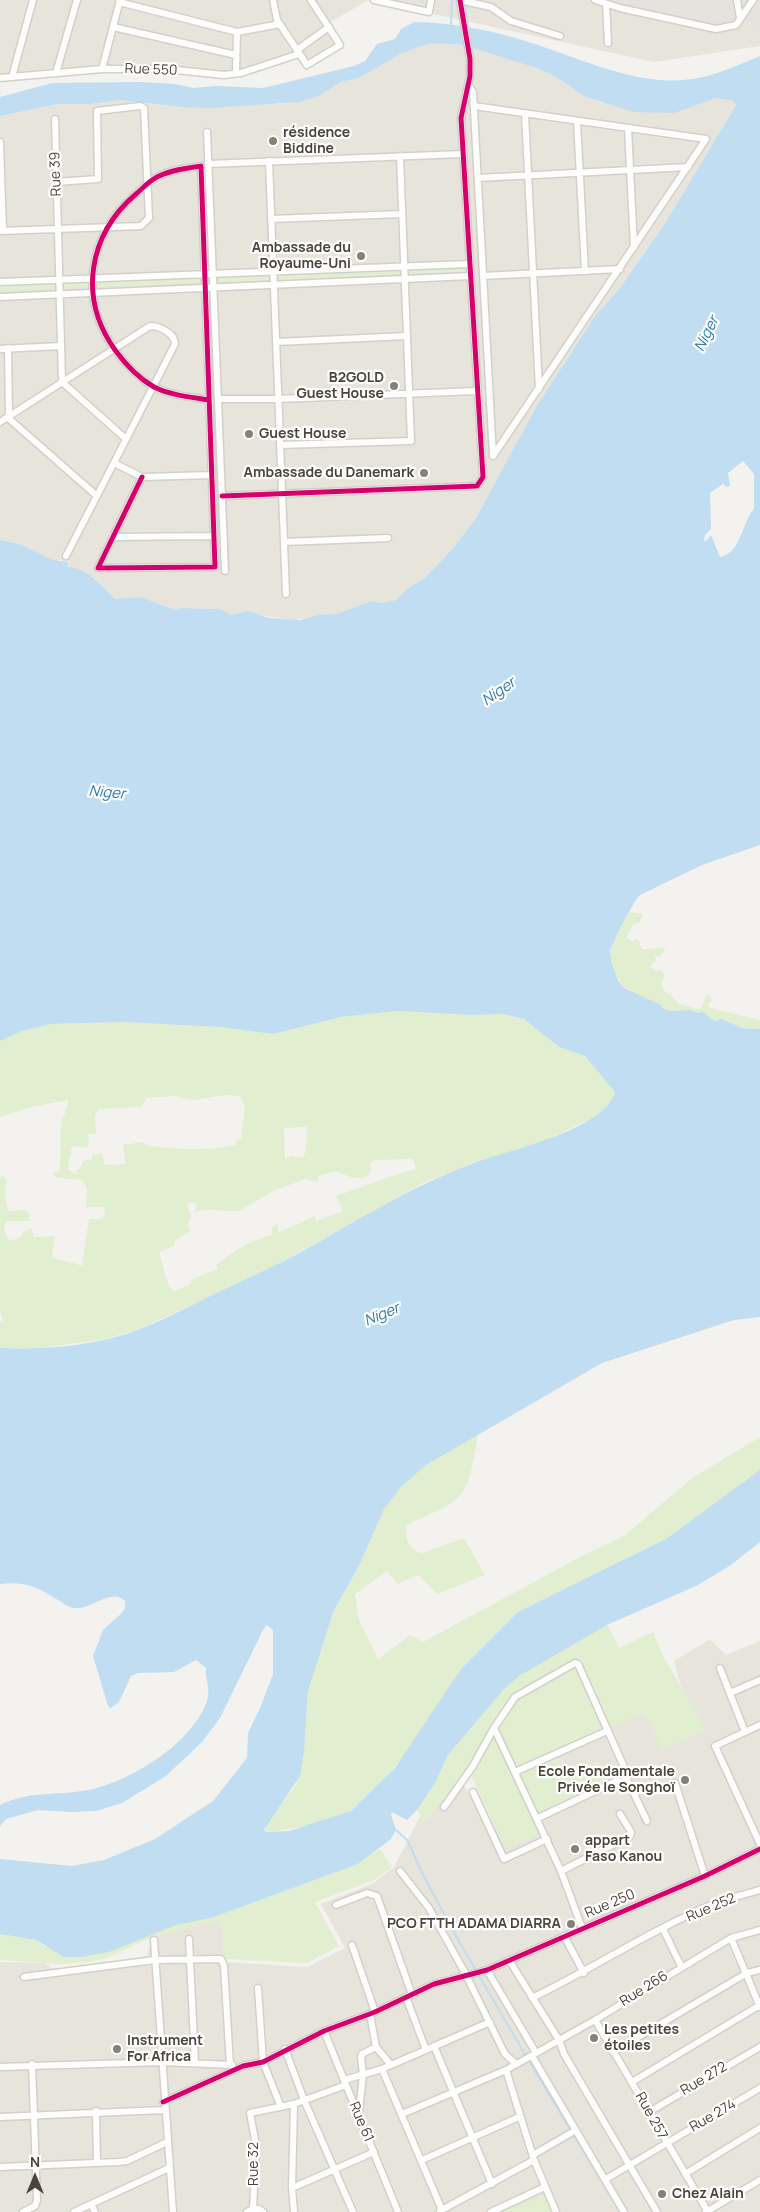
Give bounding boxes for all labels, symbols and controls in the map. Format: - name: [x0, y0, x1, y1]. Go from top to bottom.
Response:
- street label: Rue 550: [124, 61, 178, 79]
- place label: résidence Biddine: [283, 125, 350, 158]
- marker: résidence Biddine: [267, 135, 279, 147]
- street label: Rue 39: [47, 151, 65, 197]
- place label: Ambassade du Royaume-Uni: [252, 240, 351, 272]
- marker: Ambassade du Royaume-Uni: [355, 250, 367, 262]
- water label: Niger: [691, 314, 723, 354]
- place label: B2GOLD Guest House: [297, 370, 384, 402]
- marker: B2GOLD Guest House: [388, 380, 400, 392]
- place label: Guest House: [259, 426, 346, 442]
- marker: Guest House: [243, 428, 255, 440]
- place label: Ambassade du Danemark: [244, 465, 414, 481]
- marker: Ambassade du Danemark: [418, 467, 430, 479]
- water label: Niger: [479, 674, 519, 710]
- water label: Niger: [88, 782, 126, 804]
- water label: Niger: [362, 1300, 402, 1330]
- place label: Ecole Fondamentale Privée le Songhoï: [538, 1764, 675, 1796]
- marker: Ecole Fondamentale Privée le Songhoï: [679, 1774, 691, 1786]
- place label: appart Faso Kanou: [585, 1833, 662, 1865]
- marker: appart Faso Kanou: [569, 1843, 581, 1855]
- street label: Rue 250: [582, 1886, 638, 1922]
- street label: Rue 252: [684, 1890, 738, 1926]
- place label: PCO FTTH ADAMA DIARRA: [387, 1916, 561, 1932]
- marker: PCO FTTH ADAMA DIARRA: [565, 1918, 577, 1930]
- street label: Rue 266: [617, 1968, 671, 2010]
- place label: Les petites étoiles: [604, 2022, 679, 2054]
- marker: Les petites étoiles: [588, 2032, 600, 2044]
- place label: Instrument For Africa: [127, 2033, 203, 2066]
- marker: Instrument For Africa: [111, 2043, 123, 2055]
- street label: Rue 272: [678, 2059, 730, 2099]
- street label: Rue 257: [631, 2090, 671, 2142]
- street label: Rue 274: [687, 2096, 739, 2136]
- street label: Rue 61: [345, 2099, 377, 2145]
- street label: Rue 32: [246, 2142, 262, 2186]
- north arrow: [10, 2152, 60, 2202]
- text: N: [30, 2152, 40, 2171]
- place label: Chez Alain: [672, 2186, 744, 2202]
- marker: Chez Alain: [656, 2188, 668, 2200]

